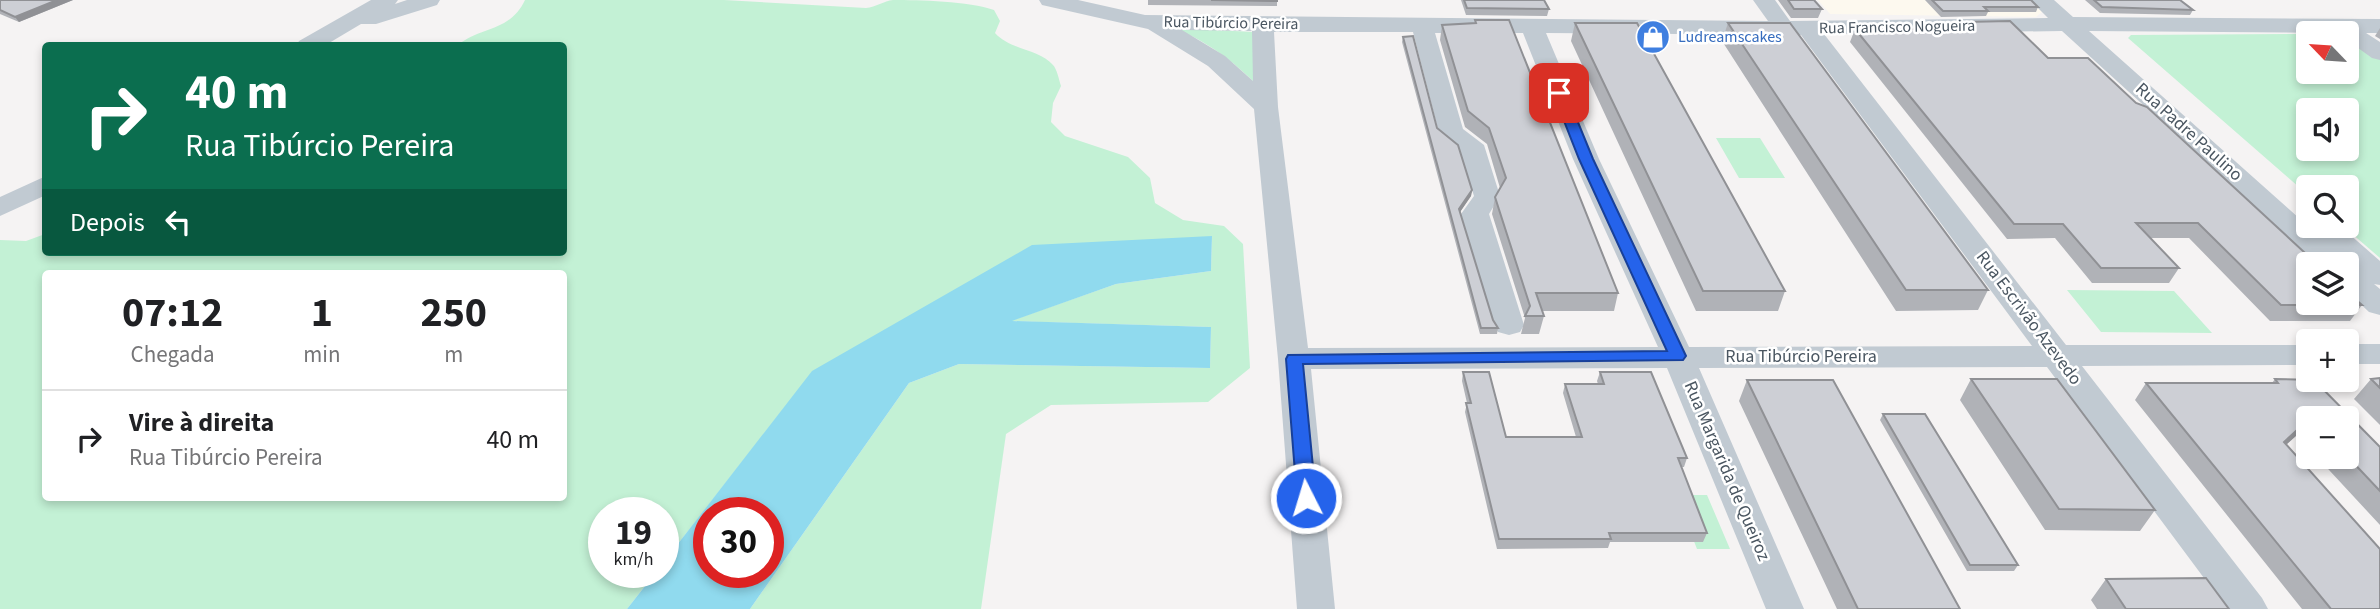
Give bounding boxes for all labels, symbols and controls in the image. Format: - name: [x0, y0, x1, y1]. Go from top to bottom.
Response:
- street label: Rua Tibúrcio Pereira: [1163, 11, 1299, 35]
- street label: Rua Francisco Nogueira: [1819, 15, 1975, 39]
- shop icon: Ludreamscakes: [1634, 18, 1672, 56]
- north arrow: [2296, 21, 2359, 84]
- map controls: [2296, 21, 2359, 469]
- place label: Ludreamscakes: [1678, 26, 1782, 48]
- text: 40 m: [185, 58, 289, 128]
- pin: [1529, 63, 1589, 123]
- icon: right: [70, 70, 161, 161]
- icon: arrive: [1540, 74, 1578, 112]
- street label: Rua Padre Paulino: [2130, 77, 2248, 187]
- button: sound: [2296, 98, 2359, 161]
- text: Rua Tibúrcio Pereira: [185, 123, 455, 169]
- button: search: [2296, 175, 2359, 238]
- icon: left: [159, 203, 197, 241]
- text: Depois: [70, 204, 145, 241]
- street label: Rua Escrivão Azevedo: [1970, 246, 2088, 390]
- button: layers: [2296, 252, 2359, 315]
- text: 07:12: [122, 283, 223, 343]
- text: 1: [311, 283, 333, 343]
- text: 250: [420, 283, 487, 343]
- button: +: [2296, 329, 2359, 392]
- text: Chegada: [131, 338, 215, 371]
- text: min: [303, 338, 341, 371]
- text: m: [444, 338, 463, 371]
- street label: Rua Tibúrcio Pereira: [1725, 344, 1877, 369]
- street label: Rua Margarida de Queiroz: [1678, 377, 1776, 565]
- text: Vire à direita: [129, 404, 274, 441]
- button: −: [2296, 406, 2359, 469]
- icon: right: [70, 420, 108, 458]
- text: 40 m: [486, 421, 539, 458]
- text: Rua Tibúrcio Pereira: [129, 441, 323, 474]
- position arrow: [1269, 461, 1343, 535]
- speed limit sign: 30: [693, 497, 784, 588]
- text: 19: [615, 508, 652, 558]
- text: km/h: [614, 547, 653, 572]

